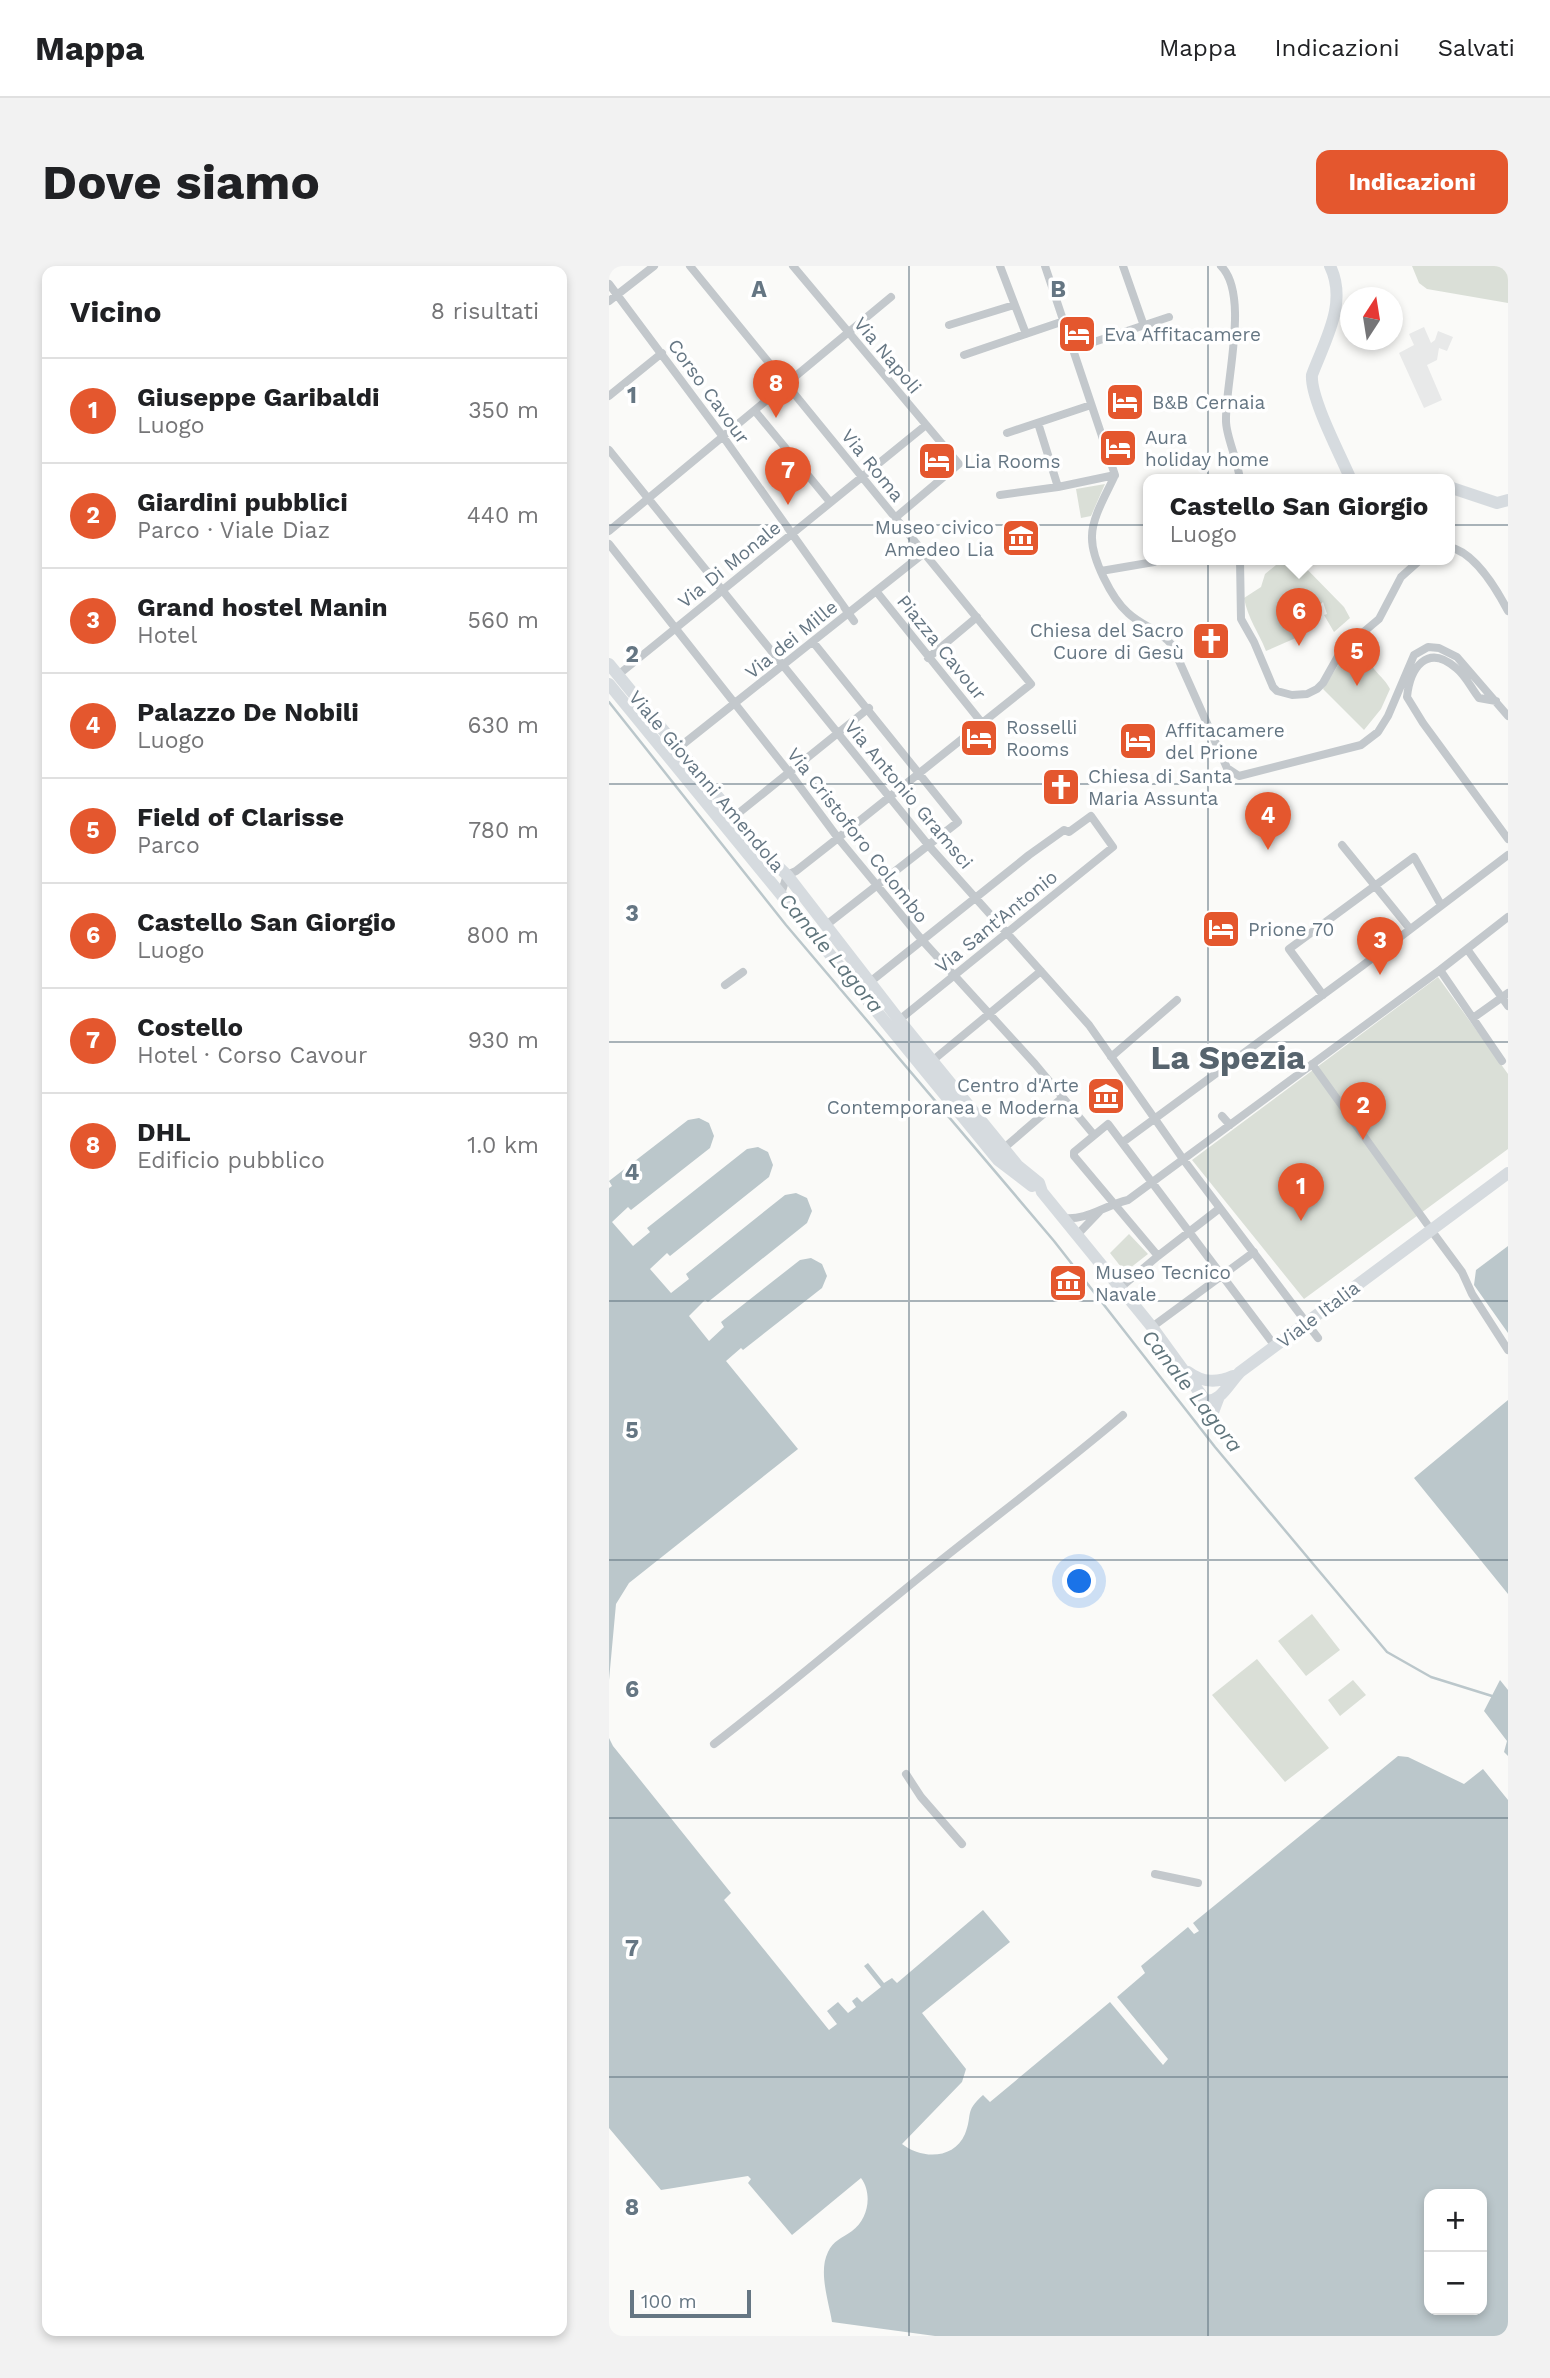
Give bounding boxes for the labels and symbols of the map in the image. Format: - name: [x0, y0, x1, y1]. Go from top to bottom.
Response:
- text: A: [751, 276, 767, 303]
- text: B: [1050, 276, 1066, 303]
- north arrow: [1340, 287, 1403, 350]
- street label: Via Napoli: [849, 312, 926, 398]
- hotel icon: Eva Affitacamere: [1056, 313, 1098, 355]
- place label: Eva Affitacamere: [1104, 323, 1261, 346]
- street label: Corso Cavour: [663, 334, 754, 448]
- pin: 8: [753, 360, 799, 418]
- hotel icon: B&B Cernaia: [1104, 381, 1146, 423]
- text: 1: [627, 382, 637, 409]
- place label: B&B Cernaia: [1152, 391, 1265, 414]
- street label: Via Roma: [836, 424, 909, 506]
- place label: Aura holiday home: [1145, 426, 1269, 471]
- hotel icon: Aura holiday home: [1097, 427, 1139, 469]
- hotel icon: Lia Rooms: [916, 440, 958, 482]
- pin: 7: [765, 447, 811, 505]
- place label: Lia Rooms: [964, 450, 1060, 473]
- street label: Via Di Monale: [673, 516, 786, 613]
- place label: Museo civico Amedeo Lia: [875, 516, 994, 561]
- museum icon: Museo civico Amedeo Lia: [1000, 517, 1042, 559]
- pin: 6: [1276, 588, 1322, 646]
- street label: Piazza Cavour: [892, 590, 991, 705]
- street label: Via dei Mille: [740, 595, 842, 684]
- place label: Chiesa del Sacro Cuore di Gesù: [1030, 619, 1184, 664]
- church icon: Chiesa del Sacro Cuore di Gesù: [1190, 620, 1232, 662]
- pin: 5: [1334, 628, 1380, 686]
- text: 2: [625, 641, 639, 668]
- street label: Viale Giovanni Amendola: [624, 686, 789, 877]
- street label: Via Antonio Gramsci: [840, 715, 978, 874]
- place label: Rosselli Rooms: [1006, 716, 1077, 761]
- hotel icon: Rosselli Rooms: [958, 717, 1000, 759]
- place label: Affitacamere del Prione: [1165, 719, 1285, 764]
- hotel icon: Affitacamere del Prione: [1117, 720, 1159, 762]
- street label: Via Cristoforo Colombo: [782, 743, 933, 928]
- place label: Chiesa di Santa Maria Assunta: [1088, 765, 1232, 810]
- church icon: Chiesa di Santa Maria Assunta: [1040, 766, 1082, 808]
- pin: 4: [1245, 792, 1291, 850]
- street label: Via Sant'Antonio: [931, 865, 1062, 978]
- water label: Canale Lagora: [774, 888, 889, 1018]
- text: 3: [625, 900, 639, 927]
- hotel icon: Prione 70: [1200, 908, 1242, 950]
- pin: 3: [1357, 917, 1403, 975]
- place label: Prione 70: [1248, 918, 1334, 941]
- district label: La Spezia: [1151, 1038, 1305, 1077]
- place label: Centro d'Arte Contemporanea e Moderna: [827, 1074, 1079, 1119]
- museum icon: Centro d'Arte Contemporanea e Moderna: [1085, 1075, 1127, 1117]
- pin: 2: [1340, 1082, 1386, 1140]
- text: 4: [625, 1159, 640, 1186]
- pin: 1: [1278, 1163, 1324, 1221]
- place label: Museo Tecnico Navale: [1095, 1261, 1231, 1306]
- museum icon: Museo Tecnico Navale: [1047, 1262, 1089, 1304]
- street label: Viale Italia: [1273, 1276, 1364, 1353]
- water label: Canale Lagora: [1137, 1324, 1248, 1457]
- text: 5: [625, 1417, 639, 1444]
- your location: [1062, 1564, 1096, 1598]
- text: 6: [625, 1676, 639, 1703]
- text: 7: [625, 1935, 639, 1962]
- text: 8: [625, 2194, 639, 2221]
- scale bar: [630, 2287, 751, 2319]

